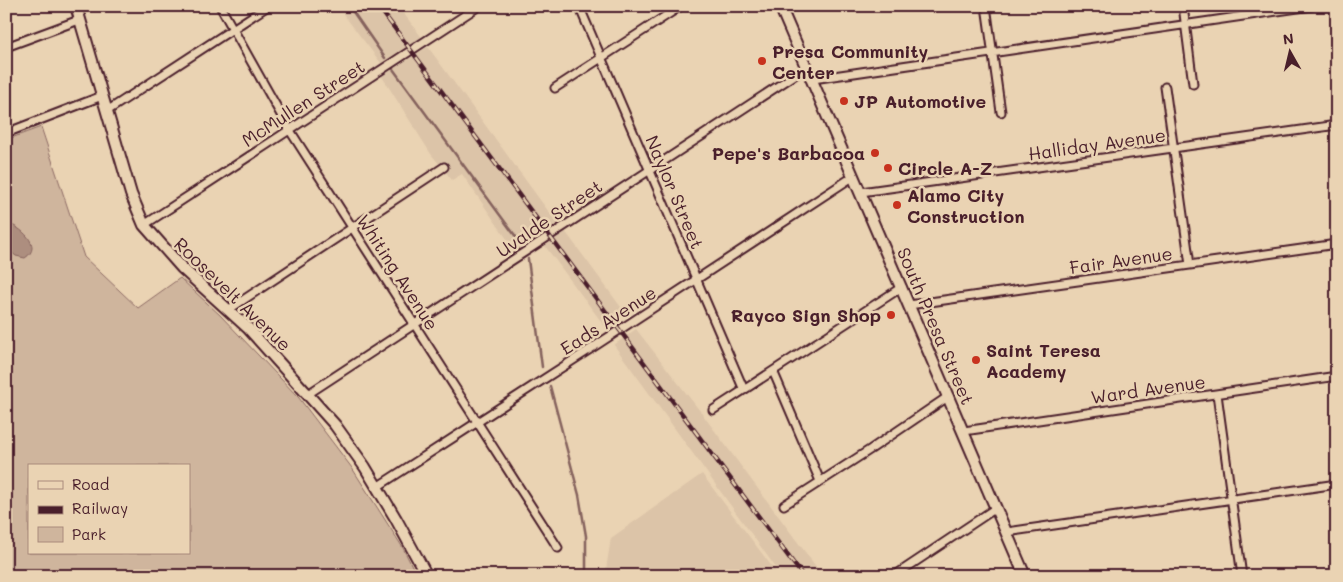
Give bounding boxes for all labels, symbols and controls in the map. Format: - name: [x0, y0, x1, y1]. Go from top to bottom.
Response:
- north arrow: [1266, 28, 1316, 78]
- text: N: [1282, 28, 1295, 49]
- place label: Presa Community Center: [772, 39, 929, 84]
- street label: McMullen Street: [237, 54, 369, 152]
- marker: Presa Community Center: [756, 55, 768, 67]
- place label: JP Automotive: [854, 89, 986, 113]
- marker: JP Automotive: [838, 95, 850, 107]
- street label: Halliday Avenue: [1027, 122, 1167, 166]
- street label: Naylor Street: [640, 132, 710, 252]
- place label: Pepe's Barbacoa: [712, 141, 865, 165]
- marker: Pepe's Barbacoa: [869, 147, 881, 159]
- place label: Circle A-Z: [898, 156, 993, 180]
- marker: Circle A-Z: [882, 162, 894, 174]
- street label: Uvalde Street: [491, 174, 607, 262]
- place label: Alamo City Construction: [907, 183, 1024, 228]
- marker: Alamo City Construction: [891, 199, 903, 211]
- street label: Whiting Avenue: [352, 210, 444, 334]
- street label: Roosevelt Avenue: [169, 232, 297, 356]
- street label: Fair Avenue: [1068, 241, 1174, 279]
- street label: South Presa Street: [892, 244, 980, 408]
- street label: Eads Avenue: [555, 280, 661, 360]
- place label: Rayco Sign Shop: [731, 303, 881, 327]
- marker: Rayco Sign Shop: [885, 309, 897, 321]
- place label: Saint Teresa Academy: [986, 338, 1101, 383]
- marker: Saint Teresa Academy: [970, 354, 982, 366]
- street label: Ward Avenue: [1089, 369, 1207, 409]
- legend: [28, 464, 190, 554]
- text: Road: [72, 474, 109, 494]
- text: Railway: [72, 498, 128, 518]
- text: Park: [72, 524, 106, 544]

